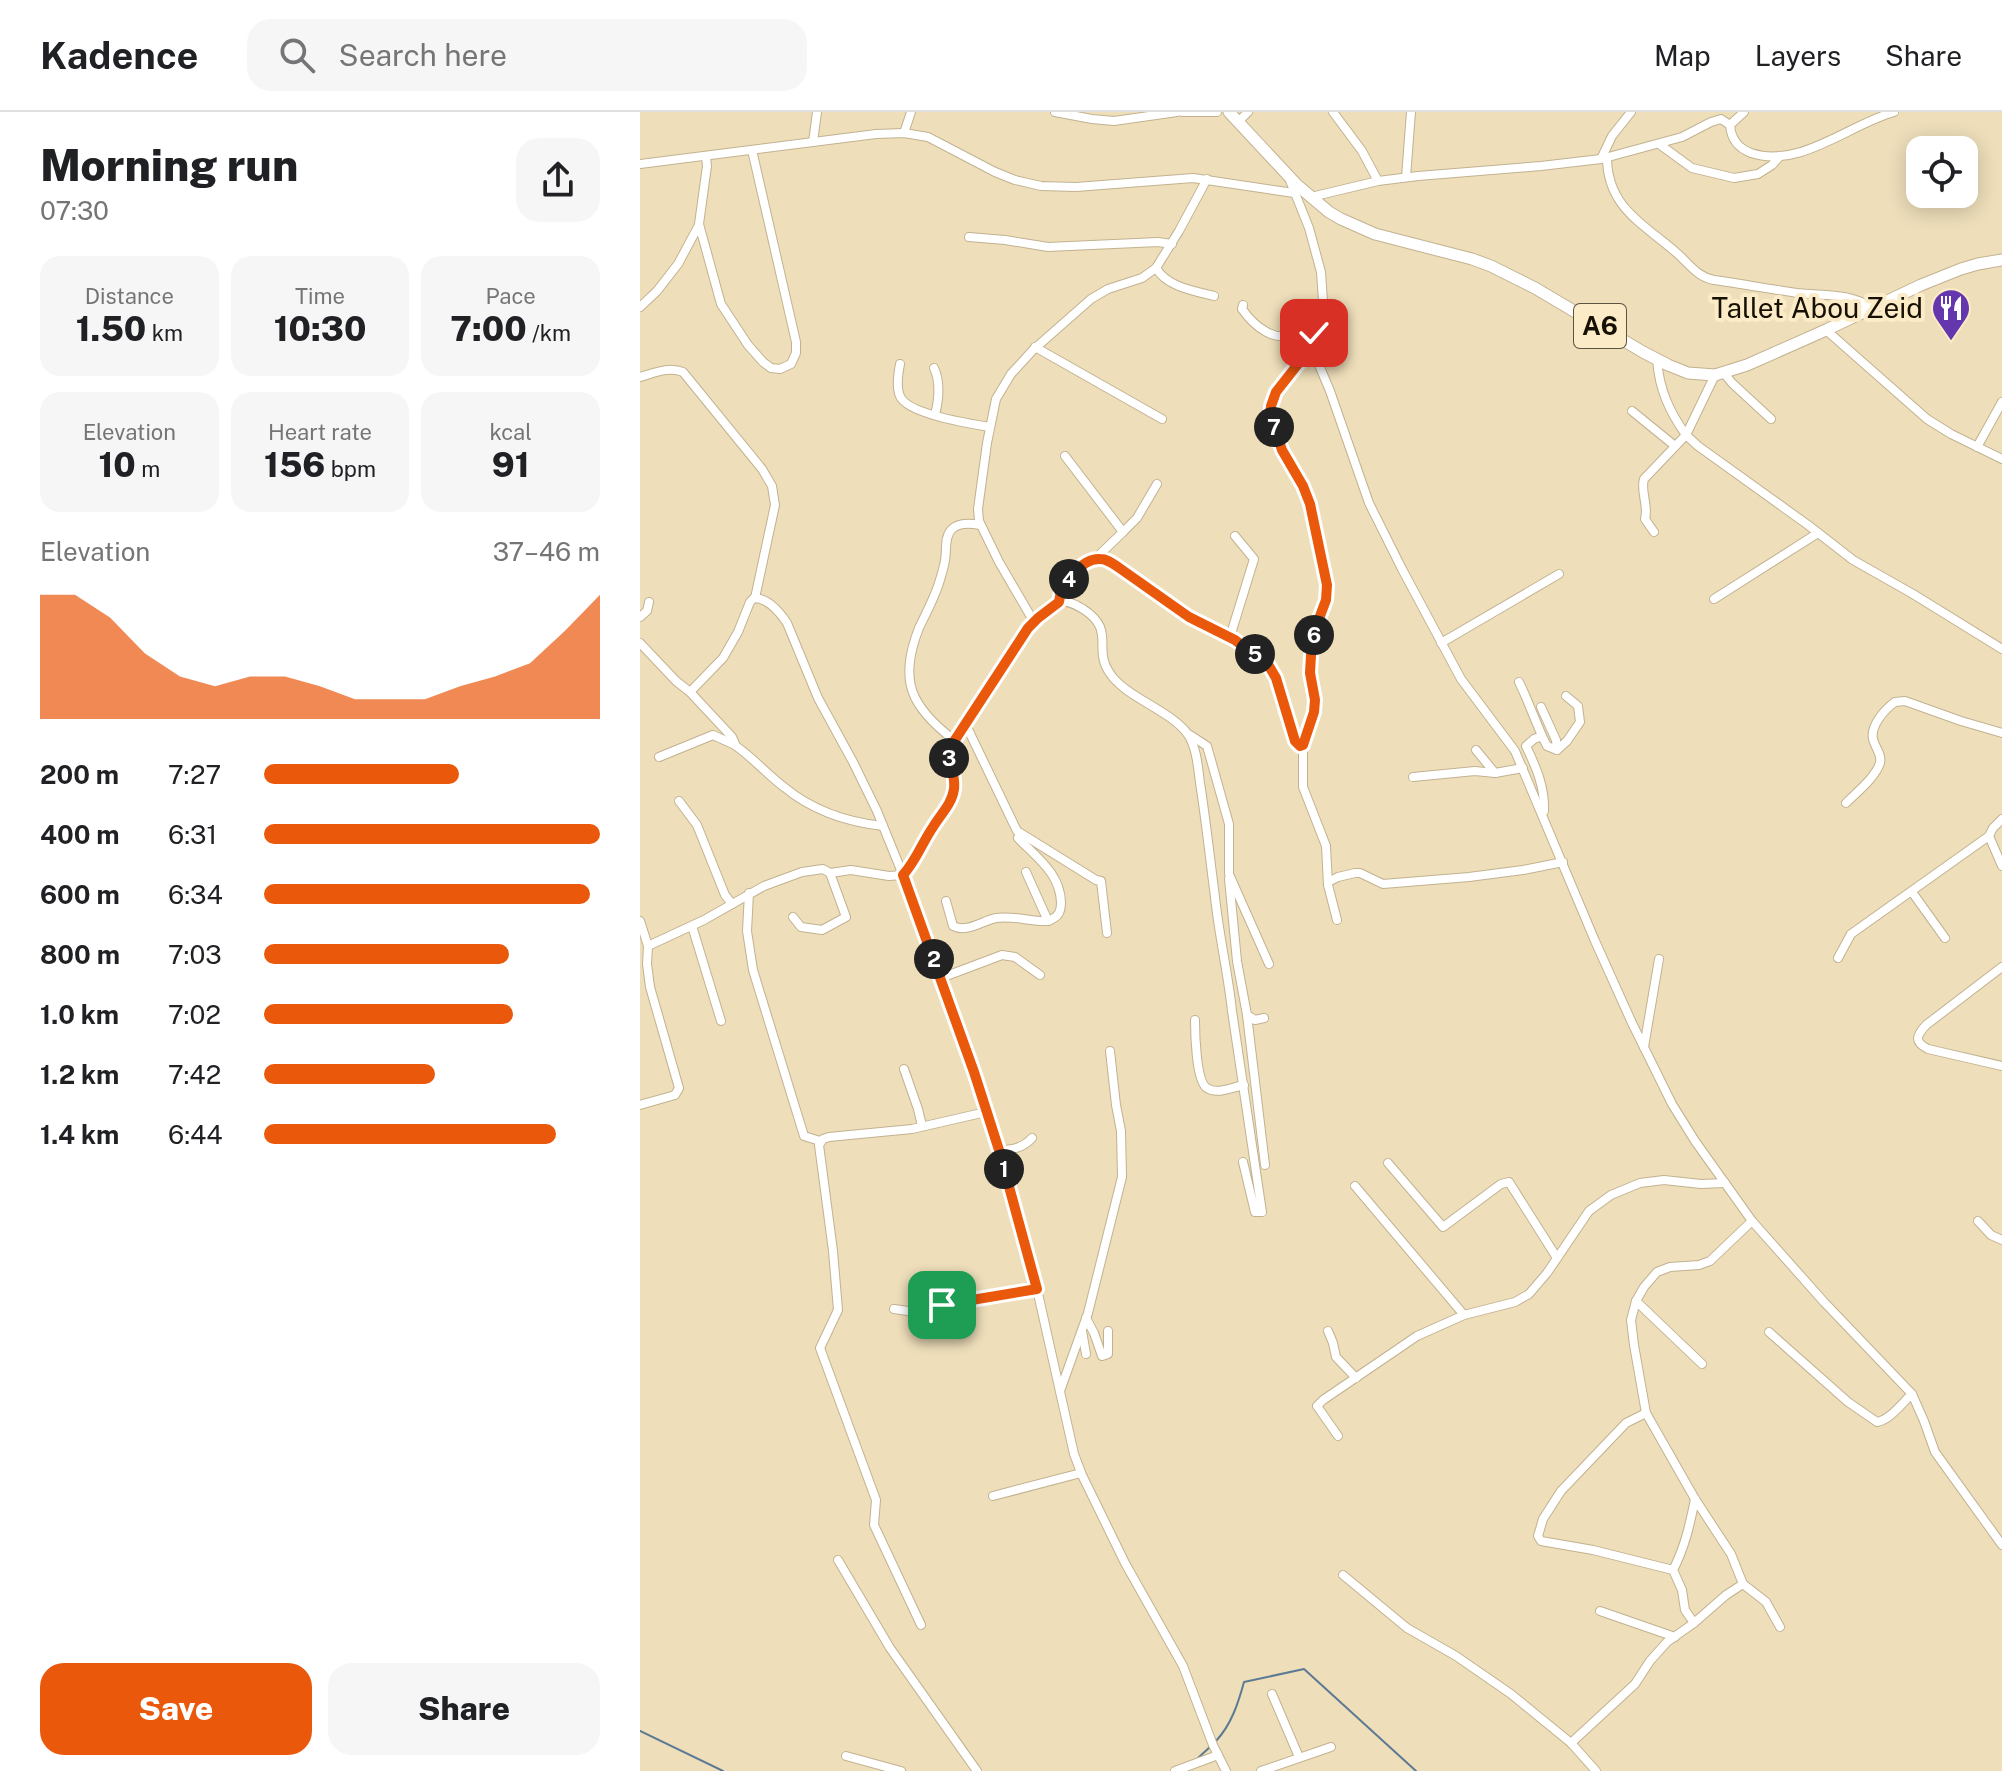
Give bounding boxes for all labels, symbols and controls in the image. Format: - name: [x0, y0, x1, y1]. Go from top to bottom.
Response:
- search box: [247, 19, 807, 91]
- text: Kadence: [40, 33, 199, 78]
- icon: search: [275, 33, 319, 77]
- text: Search here: [339, 37, 507, 73]
- text: Map: [1654, 39, 1711, 72]
- text: Layers: [1755, 39, 1841, 72]
- text: Share: [1885, 39, 1962, 72]
- map controls: [1906, 136, 1978, 208]
- button: locate: [1906, 136, 1978, 208]
- button: share: [516, 138, 600, 222]
- text: Morning run: [40, 139, 298, 191]
- text: 07:30: [40, 195, 109, 226]
- text: Distance: [85, 283, 174, 309]
- text: Time: [295, 283, 345, 309]
- text: Pace: [486, 283, 536, 309]
- restaurant icon: Tallet Abou Zeid: [1930, 287, 1972, 342]
- place label: Tallet Abou Zeid: [1711, 291, 1923, 324]
- pin: [1280, 299, 1348, 367]
- road number: A6: [1574, 304, 1626, 348]
- text: 1.50: [76, 309, 146, 349]
- text: 10:30: [274, 309, 366, 349]
- text: 7:00: [450, 309, 527, 349]
- icon: check: [1292, 311, 1336, 355]
- text: km: [146, 320, 183, 346]
- text: /km: [527, 320, 571, 346]
- pin: 7: [1254, 407, 1294, 447]
- text: 7: [1267, 414, 1281, 440]
- text: Elevation: [83, 419, 176, 445]
- text: Heart rate: [268, 419, 372, 445]
- text: kcal: [489, 419, 532, 445]
- text: 10: [98, 445, 136, 485]
- text: 156: [264, 445, 325, 485]
- text: 91: [492, 445, 530, 485]
- text: m: [136, 456, 160, 482]
- text: bpm: [325, 456, 376, 482]
- text: Elevation: [40, 536, 150, 567]
- text: 37–46 m: [493, 536, 600, 567]
- pin: 4: [1049, 559, 1089, 599]
- text: 4: [1062, 566, 1076, 592]
- pin: 6: [1294, 615, 1334, 655]
- text: 6: [1307, 622, 1321, 648]
- pin: 5: [1235, 634, 1275, 674]
- text: 5: [1248, 641, 1262, 667]
- pin: 3: [929, 738, 969, 778]
- text: 3: [942, 745, 956, 771]
- text: 200 m: [40, 759, 119, 790]
- text: 7:27: [168, 759, 221, 790]
- text: 400 m: [40, 819, 120, 850]
- text: 6:31: [168, 819, 217, 850]
- text: 600 m: [40, 879, 120, 910]
- text: 6:34: [168, 879, 223, 910]
- text: 800 m: [40, 939, 120, 970]
- text: 7:03: [168, 939, 222, 970]
- pin: 2: [914, 939, 954, 979]
- text: 2: [927, 946, 941, 972]
- text: 1.0 km: [40, 999, 119, 1030]
- text: 7:02: [168, 999, 221, 1030]
- text: 1.2 km: [40, 1059, 119, 1090]
- text: 7:42: [168, 1059, 221, 1090]
- text: 1.4 km: [40, 1119, 119, 1150]
- text: 6:44: [168, 1119, 223, 1150]
- pin: 1: [984, 1149, 1024, 1189]
- text: 1: [999, 1156, 1009, 1182]
- pin: [908, 1271, 976, 1339]
- icon: arrive: [920, 1283, 964, 1327]
- button: Save: [40, 1663, 312, 1755]
- button: Share: [328, 1663, 600, 1755]

